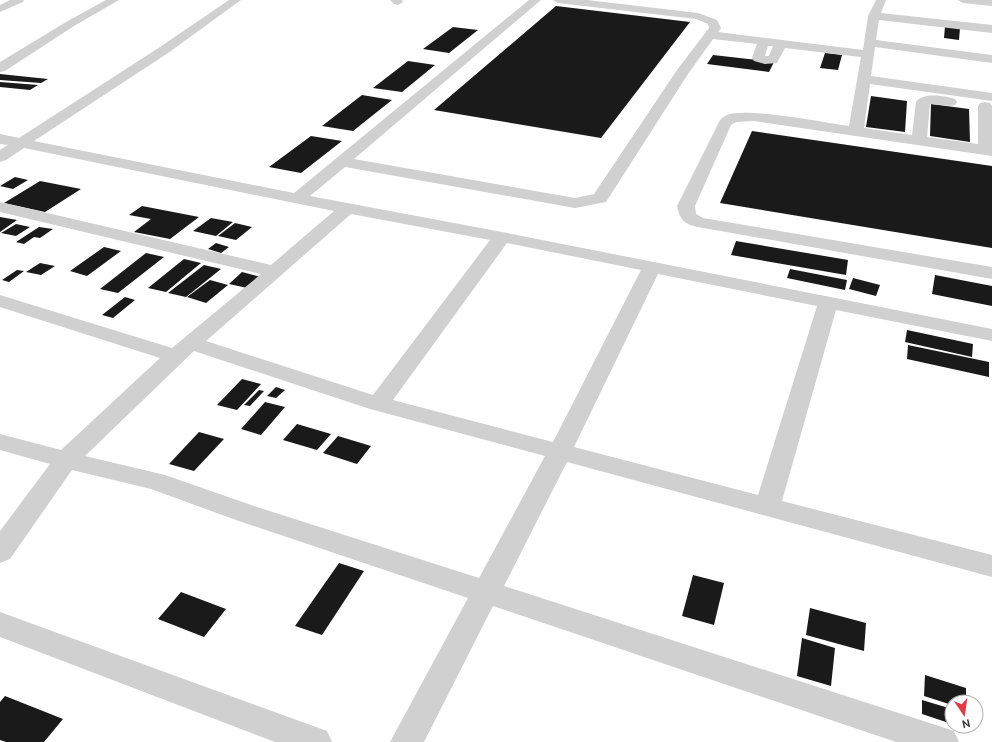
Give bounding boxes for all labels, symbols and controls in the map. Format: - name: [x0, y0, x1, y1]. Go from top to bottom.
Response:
- north arrow: [944, 694, 984, 734]
- text: N: [961, 717, 972, 731]

